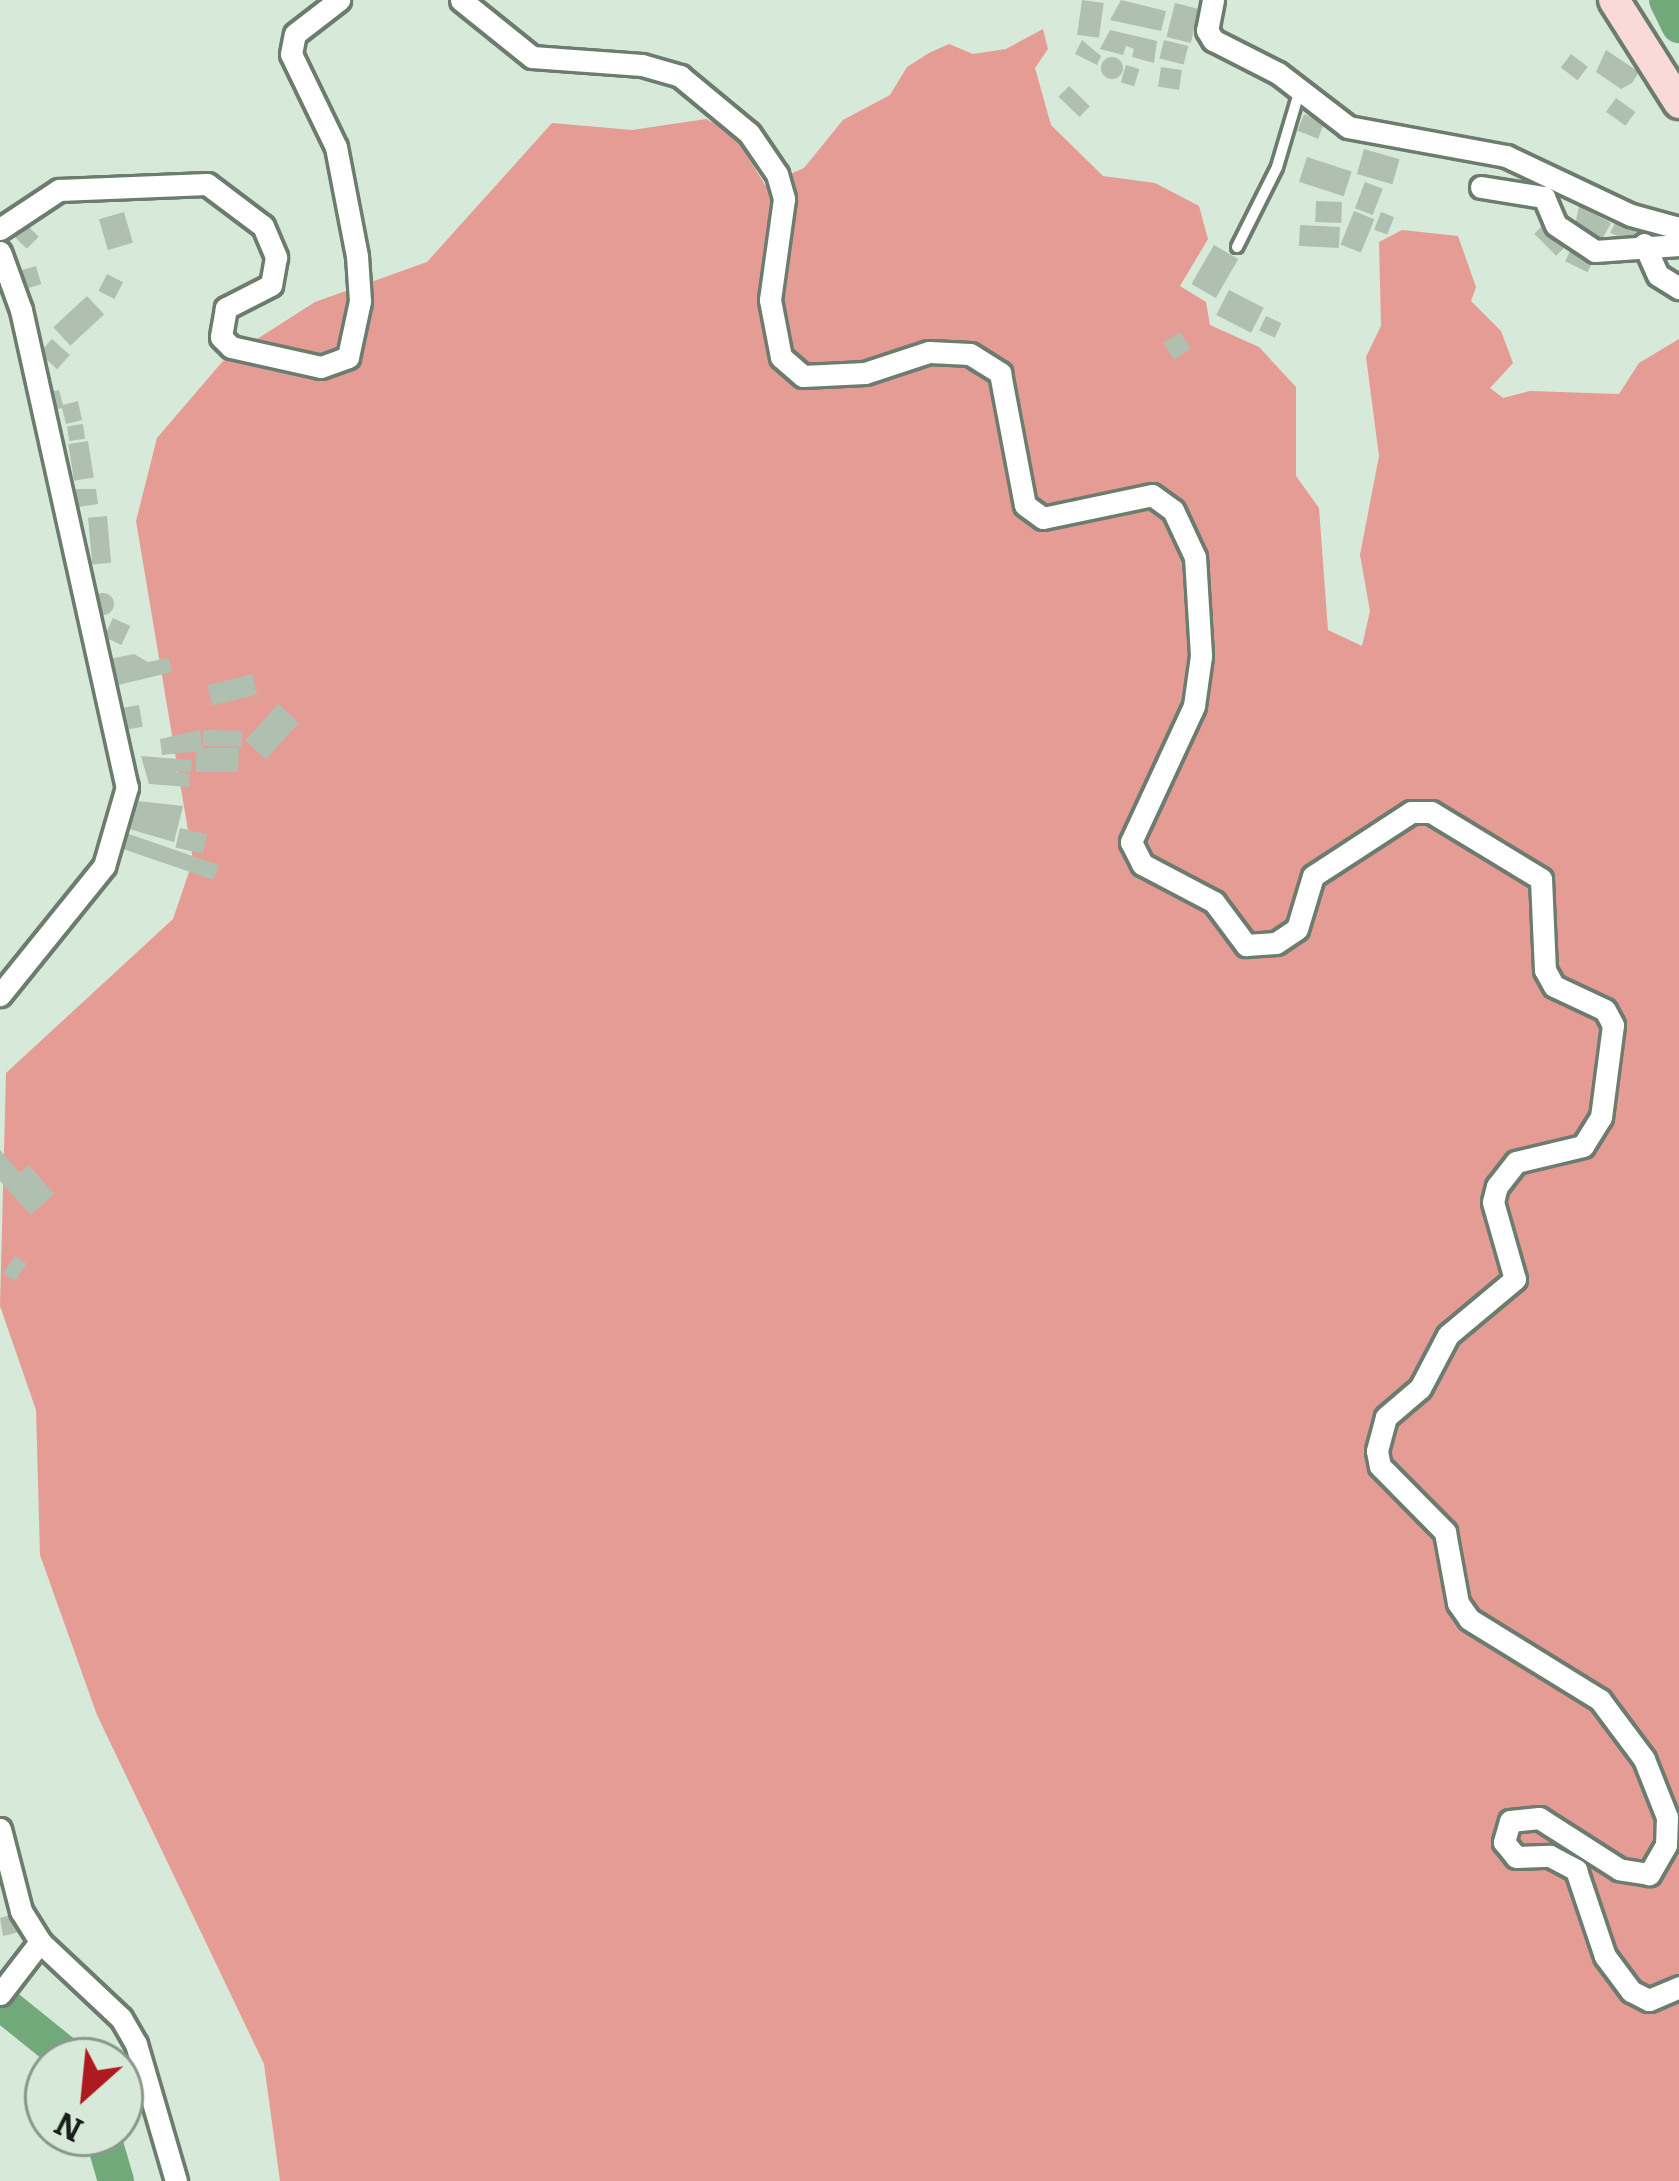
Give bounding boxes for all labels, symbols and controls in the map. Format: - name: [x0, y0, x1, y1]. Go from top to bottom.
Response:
- north arrow: [24, 2037, 144, 2157]
- text: N: [49, 2103, 89, 2150]

